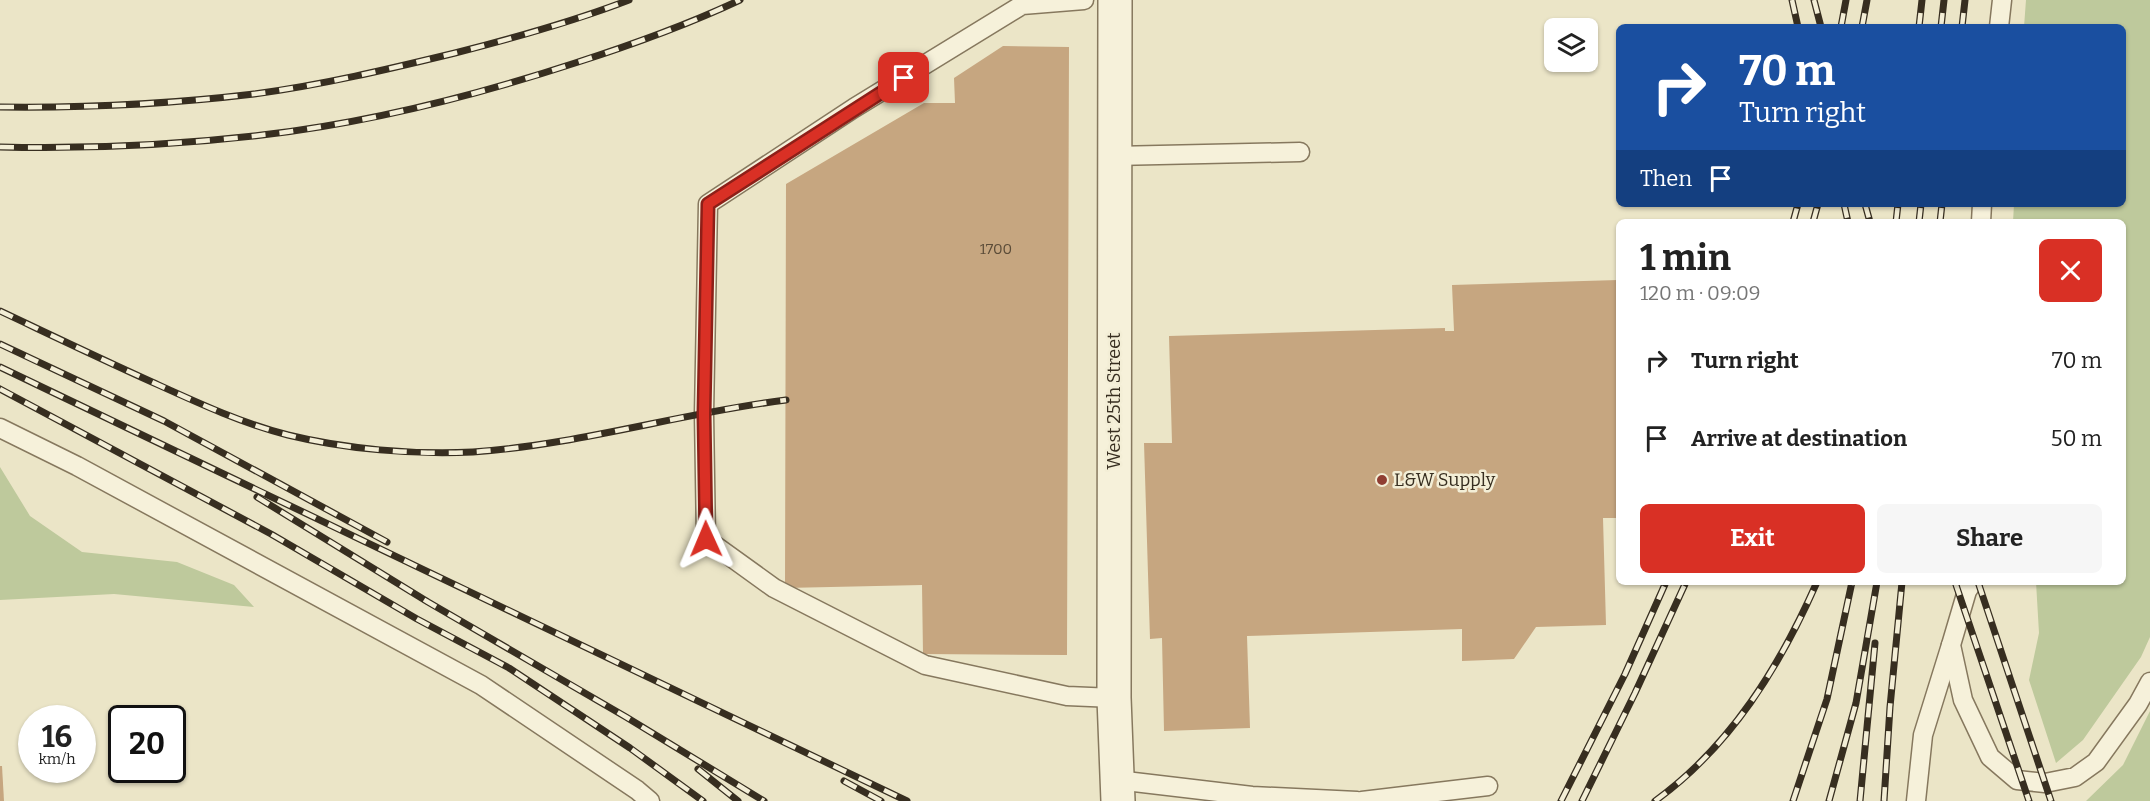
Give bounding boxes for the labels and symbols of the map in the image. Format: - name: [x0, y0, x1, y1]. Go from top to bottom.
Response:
- pin: [878, 52, 929, 103]
- house number: 1700: [980, 240, 1012, 258]
- street label: West 25th Street: [1103, 332, 1125, 470]
- place label: L&W Supply: [1394, 469, 1496, 491]
- marker: L&W Supply: [1375, 473, 1389, 487]
- position arrow: [674, 507, 738, 571]
- speed limit sign: 20: [108, 705, 186, 783]

